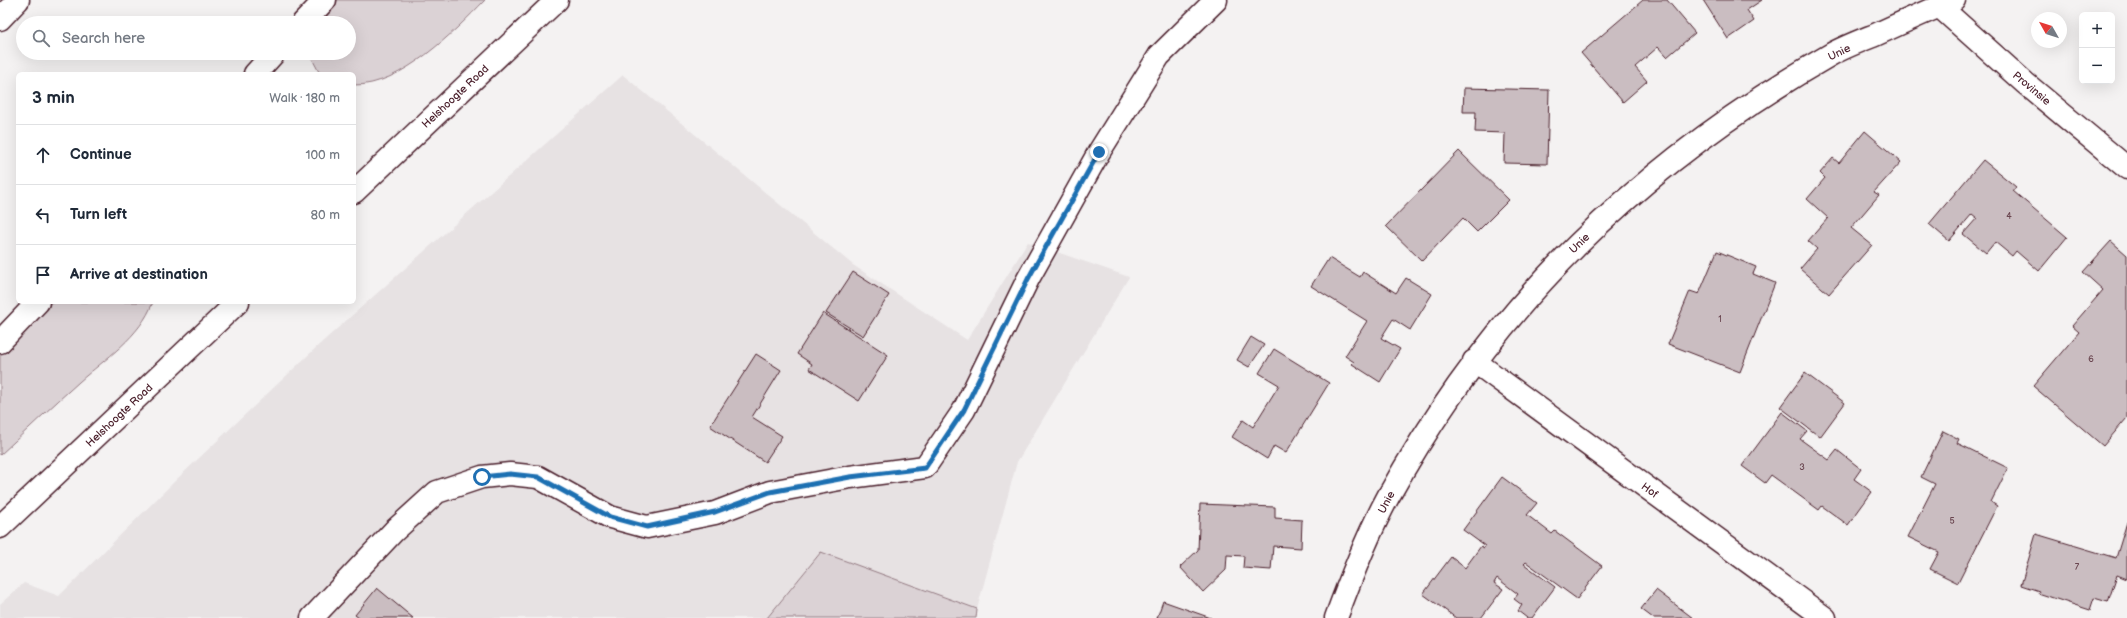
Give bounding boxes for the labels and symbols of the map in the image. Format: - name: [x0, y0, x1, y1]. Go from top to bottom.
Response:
- north arrow: [2031, 12, 2067, 48]
- street label: Unie: [1826, 41, 1853, 63]
- street label: Helshoogte Road: [419, 62, 491, 131]
- street label: Provinsie: [2010, 69, 2054, 108]
- route end: [1090, 143, 1108, 161]
- house number: 4: [2006, 211, 2012, 222]
- street label: Unie: [1566, 230, 1593, 256]
- house number: 1: [1718, 314, 1722, 325]
- house number: 6: [2088, 354, 2094, 365]
- street label: Helshoogte Road: [83, 381, 155, 450]
- house number: 3: [1799, 462, 1805, 473]
- route start: [473, 468, 491, 486]
- street label: Hof: [1639, 480, 1661, 501]
- street label: Unie: [1375, 488, 1398, 516]
- house number: 5: [1949, 516, 1955, 527]
- house number: 7: [2075, 562, 2080, 573]

